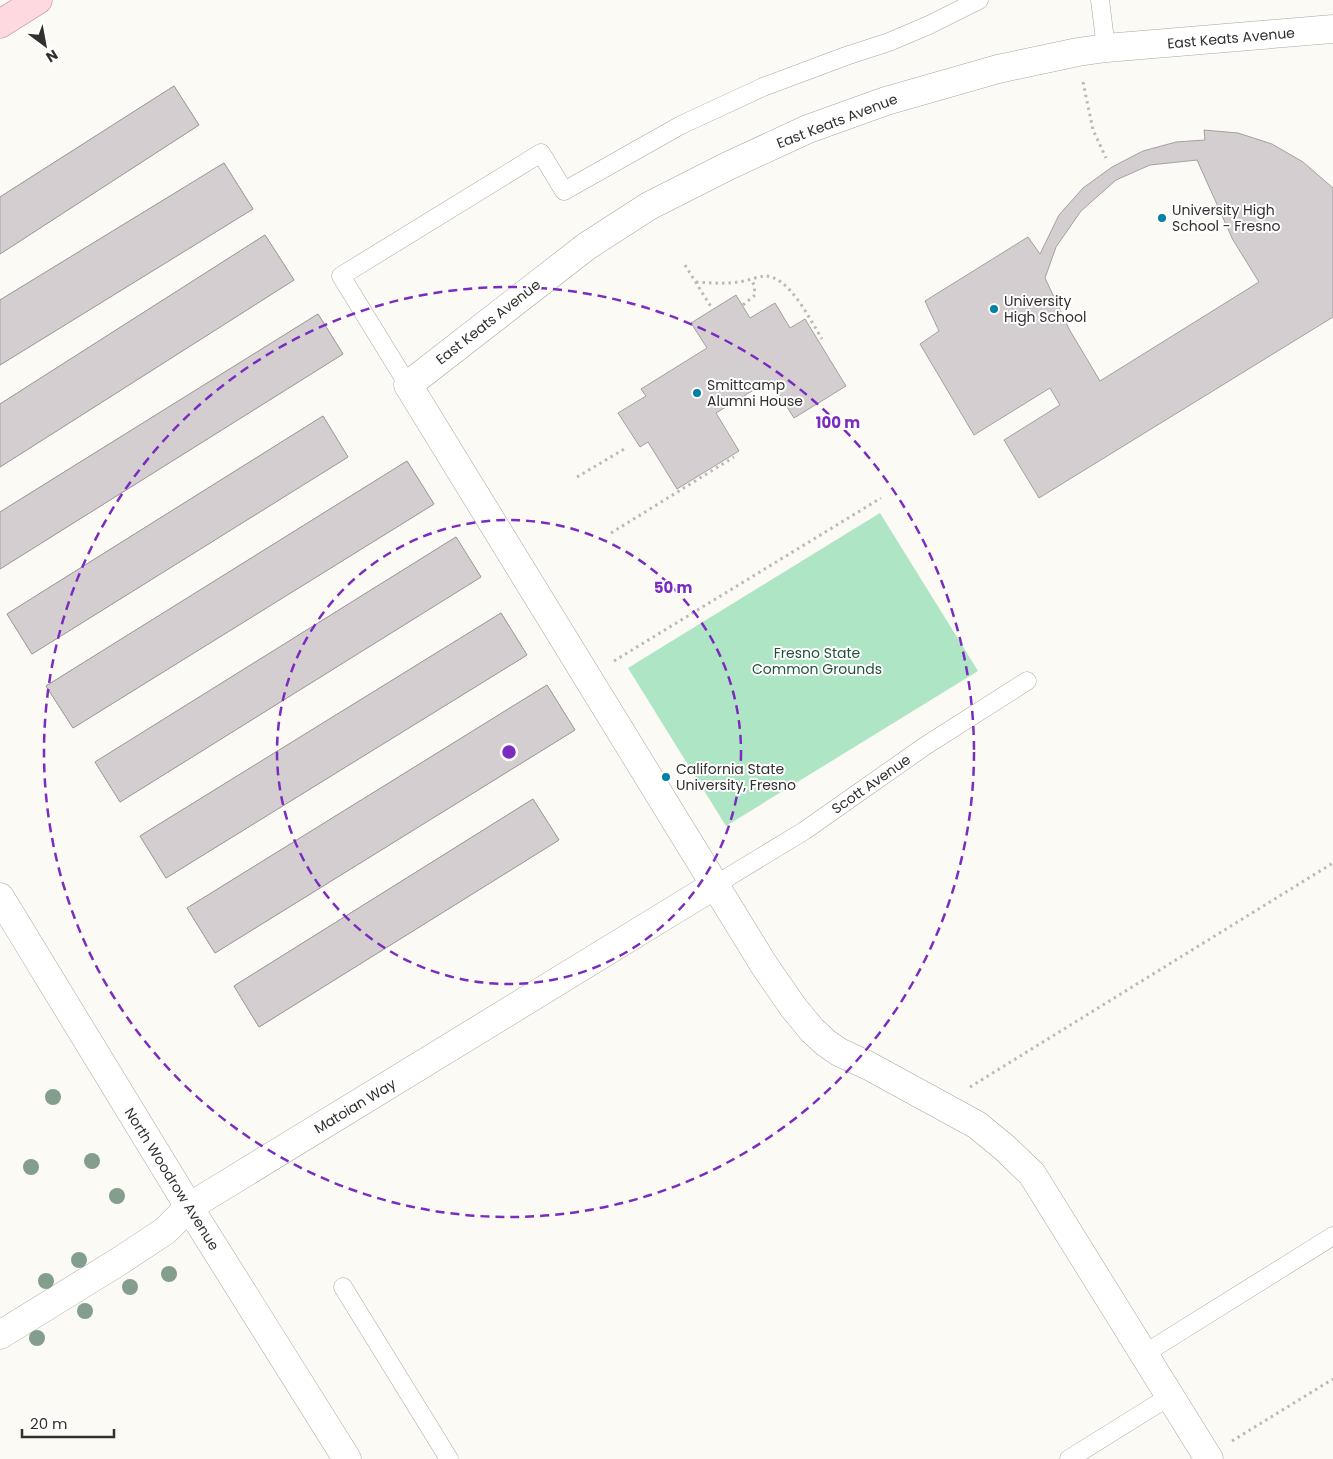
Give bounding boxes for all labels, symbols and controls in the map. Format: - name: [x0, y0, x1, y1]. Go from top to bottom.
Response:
- north arrow: [20, 20, 70, 70]
- street label: East Keats Avenue: [1166, 22, 1296, 54]
- text: N: [42, 45, 62, 67]
- street label: East Keats Avenue: [774, 89, 901, 153]
- place label: University High School - Fresno: [1172, 200, 1280, 236]
- marker: University High School - Fresno: [1156, 212, 1168, 224]
- street label: East Keats Avenue: [431, 275, 545, 369]
- place label: University High School: [1004, 291, 1086, 327]
- marker: University High School: [988, 303, 1000, 315]
- place label: Smittcamp Alumni House: [707, 375, 803, 411]
- marker: Smittcamp Alumni House: [691, 387, 703, 399]
- text: 100 m: [816, 412, 860, 433]
- text: 50 m: [654, 577, 692, 598]
- park label: Fresno State Common Grounds: [752, 643, 882, 679]
- centre of rings: [500, 743, 518, 761]
- street label: Scott Avenue: [828, 749, 915, 819]
- place label: California State University, Fresno: [676, 759, 796, 795]
- marker: California State University, Fresno: [660, 771, 672, 783]
- street label: Matoian Way: [310, 1074, 400, 1138]
- street label: North Woodrow Avenue: [120, 1104, 224, 1254]
- scale bar: [22, 1406, 115, 1438]
- text: 20 m: [30, 1413, 68, 1434]

